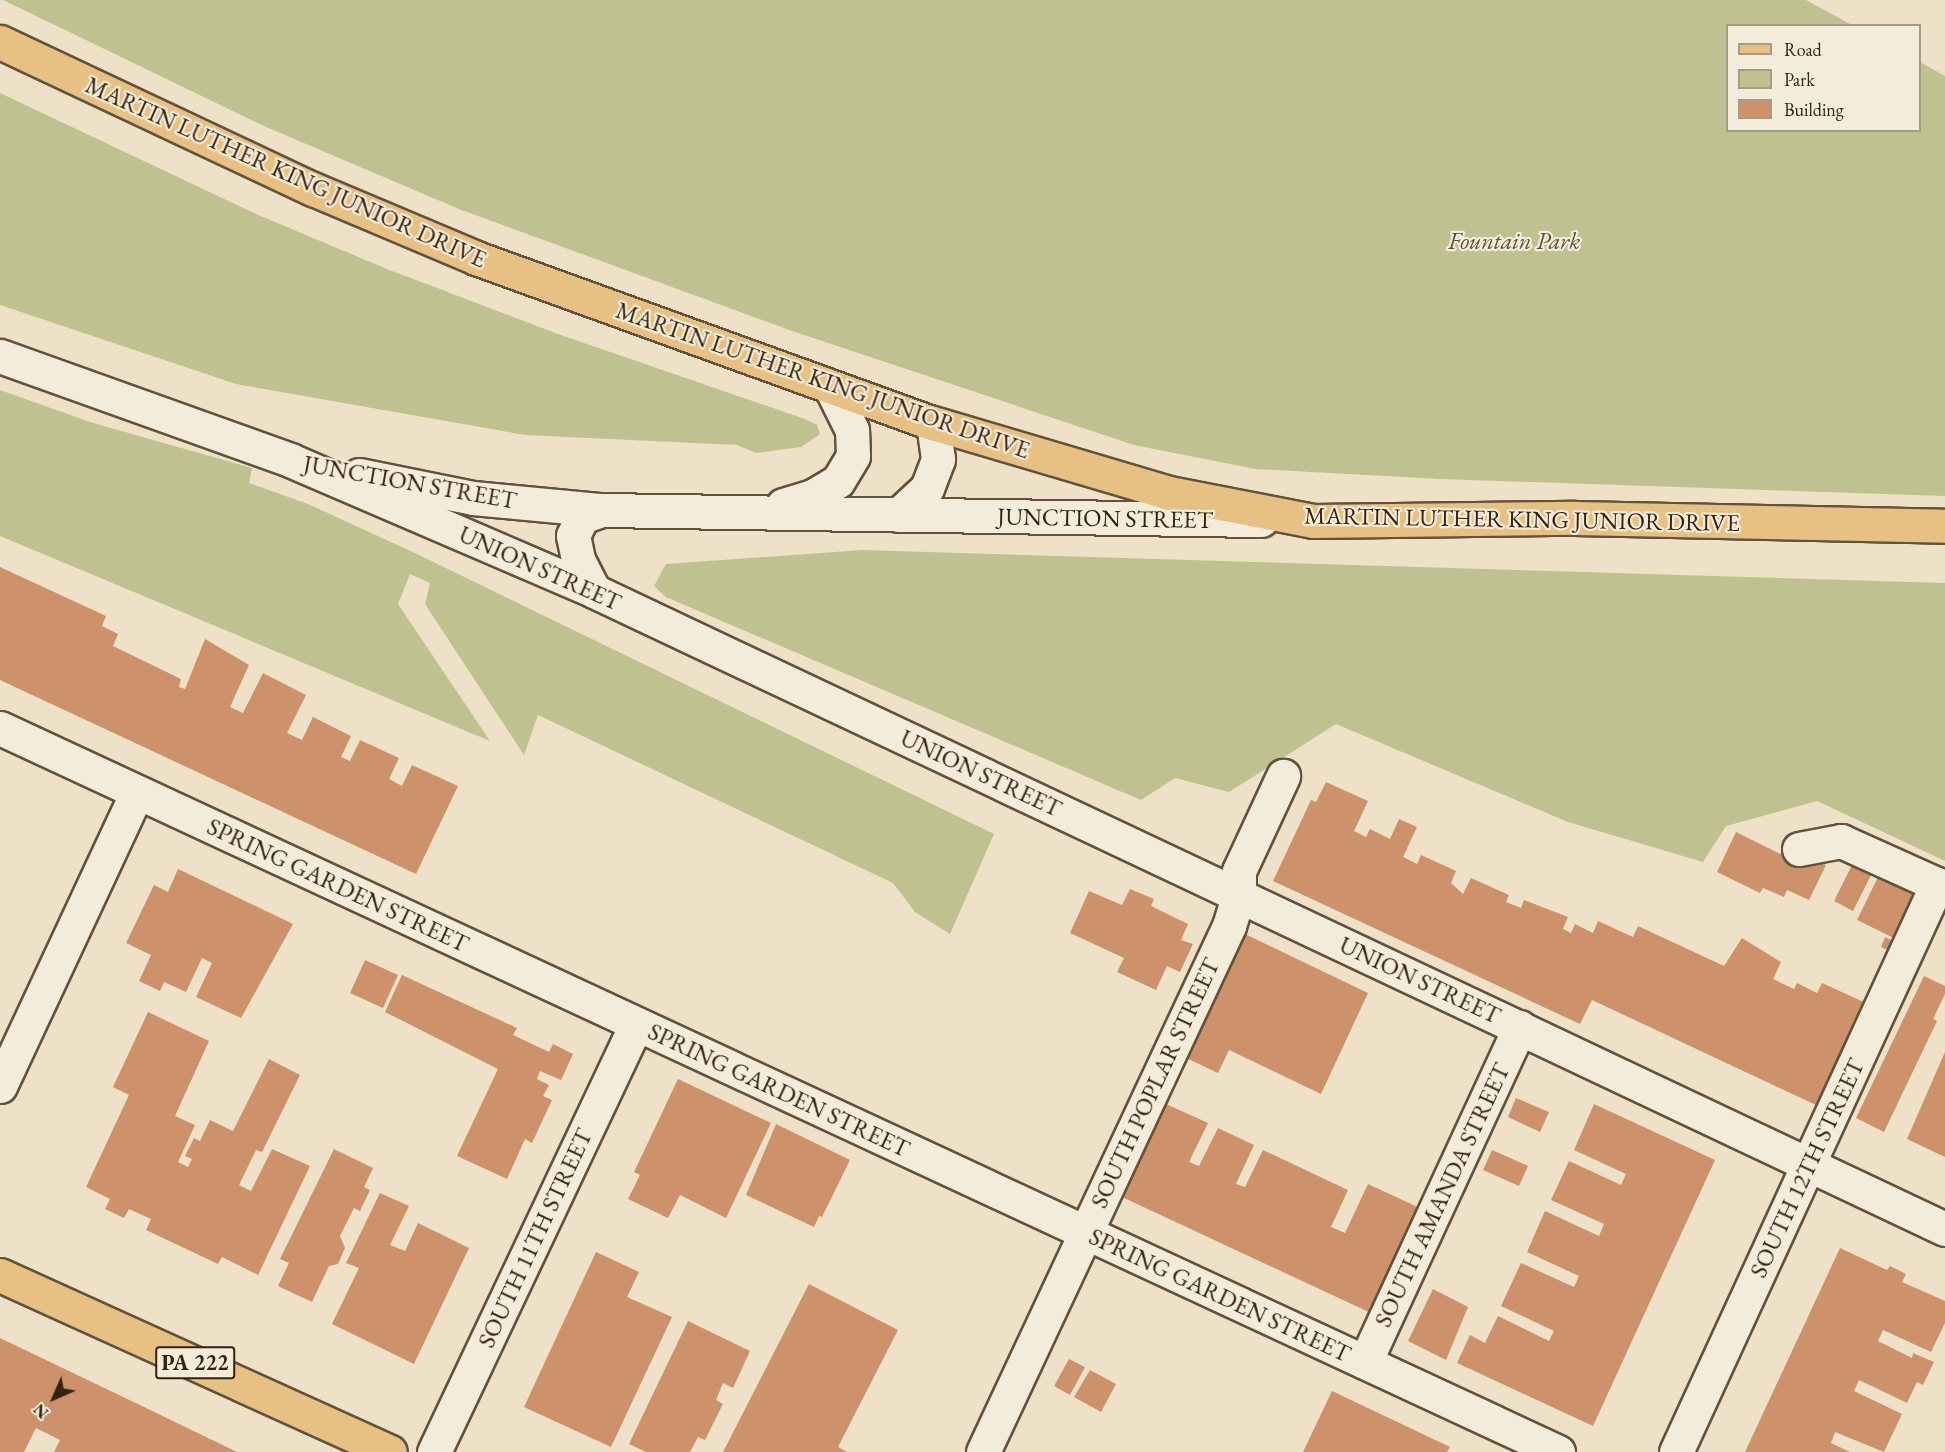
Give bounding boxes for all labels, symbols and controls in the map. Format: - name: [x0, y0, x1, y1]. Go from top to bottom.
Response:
- legend: [1726, 24, 1921, 132]
- text: Road: [1784, 38, 1822, 61]
- text: Park: [1784, 68, 1815, 91]
- street label: MARTIN LUTHER KING JUNIOR DRIVE: [81, 70, 491, 274]
- text: Building: [1784, 98, 1844, 121]
- park label: Fountain Park: [1448, 227, 1580, 255]
- street label: MARTIN LUTHER KING JUNIOR DRIVE: [612, 295, 1034, 465]
- street label: JUNCTION STREET: [301, 449, 519, 515]
- street label: MARTIN LUTHER KING JUNIOR DRIVE: [1304, 501, 1740, 537]
- street label: JUNCTION STREET: [997, 502, 1213, 534]
- street label: UNION STREET: [454, 519, 626, 617]
- street label: UNION STREET: [896, 723, 1066, 823]
- street label: SPRING GARDEN STREET: [203, 812, 473, 958]
- street label: UNION STREET: [1335, 930, 1505, 1030]
- street label: SOUTH POPLAR STREET: [1084, 953, 1226, 1213]
- street label: SPRING GARDEN STREET: [644, 1017, 914, 1163]
- street label: SOUTH 12TH STREET: [1744, 1054, 1870, 1282]
- street label: SOUTH AMANDA STREET: [1368, 1059, 1516, 1331]
- street label: SOUTH 11TH STREET: [472, 1124, 598, 1352]
- street label: SPRING GARDEN STREET: [1085, 1222, 1355, 1368]
- road number: PA 222: [154, 1344, 236, 1382]
- north arrow: [24, 1368, 84, 1428]
- text: N: [29, 1399, 53, 1423]

